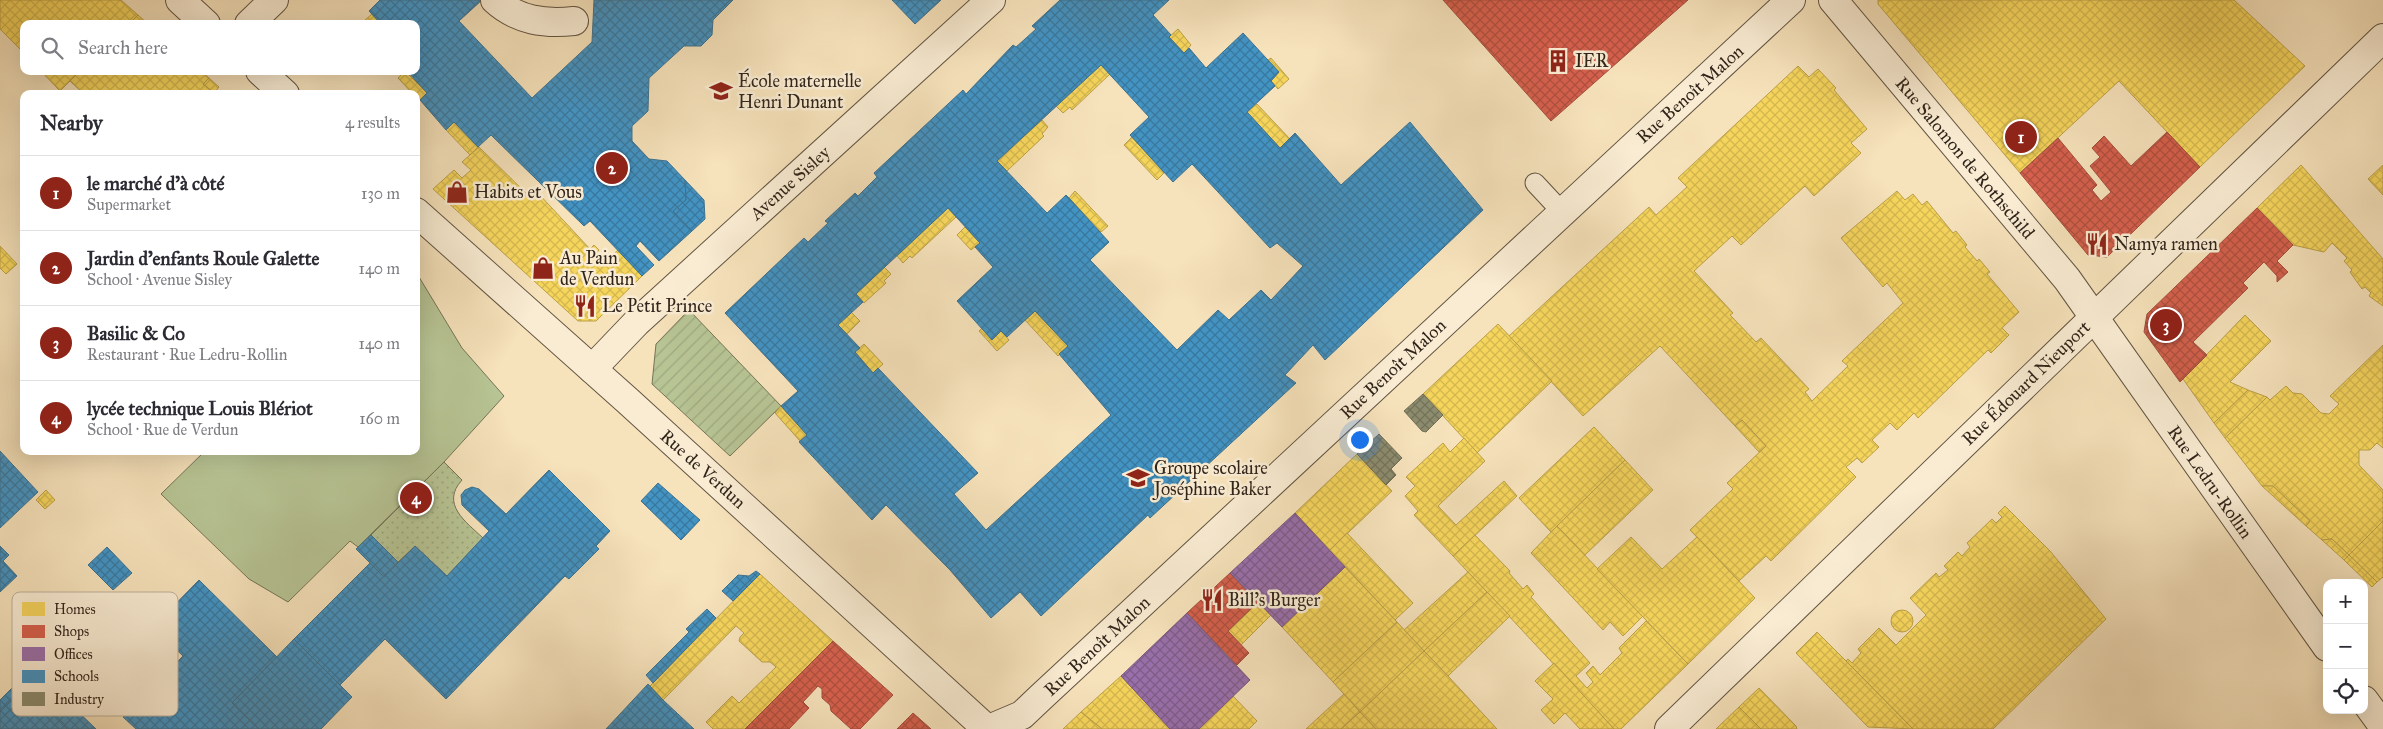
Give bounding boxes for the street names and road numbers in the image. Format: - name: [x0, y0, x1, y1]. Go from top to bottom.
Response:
- street label: Rue Benoît Malon: [1632, 40, 1748, 148]
- street label: Rue Salomon de Rothschild: [1891, 73, 2039, 243]
- street label: Avenue Sisley: [745, 141, 835, 225]
- street label: Rue Benoît Malon: [1335, 314, 1451, 424]
- street label: Rue Édouard Nieuport: [1956, 314, 2095, 450]
- street label: Rue Ledru-Rollin: [2163, 421, 2257, 543]
- street label: Rue de Verdun: [656, 425, 751, 513]
- street label: Rue Benoît Malon: [1039, 591, 1155, 701]

